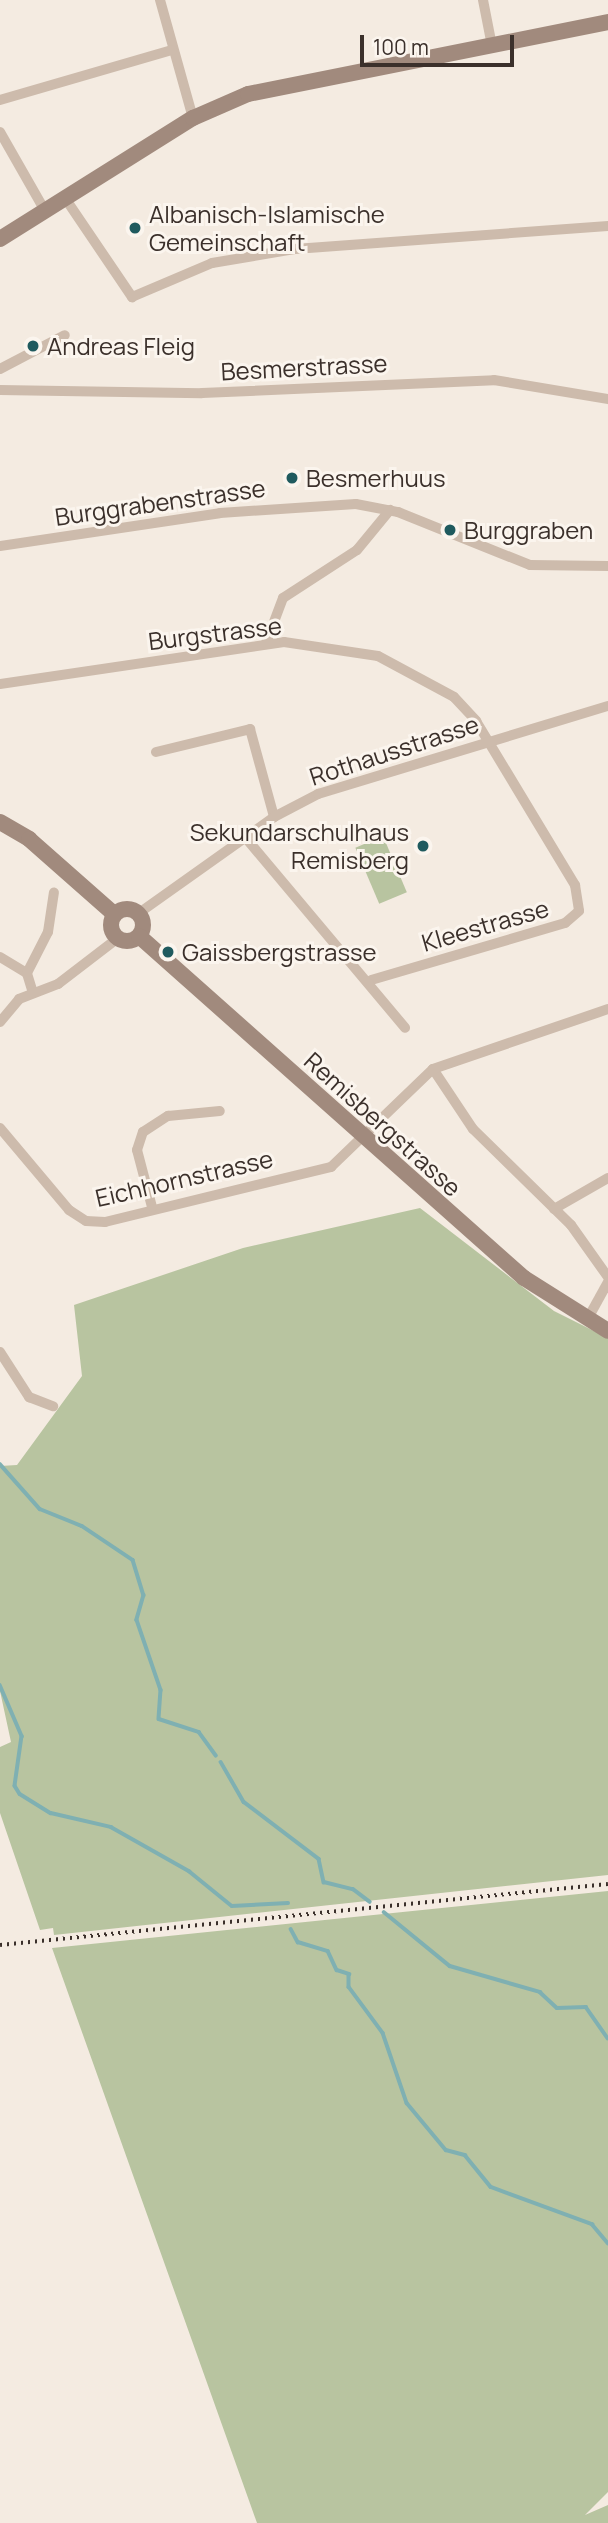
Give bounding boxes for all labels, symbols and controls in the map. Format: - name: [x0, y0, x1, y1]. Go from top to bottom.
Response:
- scale bar: [363, 21, 517, 65]
- text: 100 m: [373, 33, 429, 61]
- place label: Albanisch-Islamische Gemeinschaft: [149, 200, 385, 256]
- marker: Albanisch-Islamische Gemeinschaft: [127, 220, 143, 236]
- place label: Andreas Fleig: [47, 332, 195, 360]
- marker: Andreas Fleig: [25, 338, 41, 354]
- street label: Besmerstrasse: [220, 348, 388, 386]
- place label: Besmerhuus: [306, 464, 446, 492]
- marker: Besmerhuus: [284, 470, 300, 486]
- street label: Burggrabenstrasse: [53, 473, 267, 531]
- place label: Burggraben: [464, 516, 593, 544]
- marker: Burggraben: [442, 522, 458, 538]
- street label: Burgstrasse: [147, 611, 283, 655]
- street label: Rothausstrasse: [306, 709, 482, 791]
- place label: Sekundarschulhaus Remisberg: [190, 818, 409, 874]
- marker: Sekundarschulhaus Remisberg: [415, 838, 431, 854]
- street label: Kleestrasse: [418, 893, 552, 957]
- place label: Gaissbergstrasse: [182, 938, 377, 966]
- marker: Gaissbergstrasse: [160, 944, 176, 960]
- street label: Remisbergstrasse: [299, 1046, 467, 1202]
- street label: Eichhornstrasse: [93, 1144, 275, 1212]

